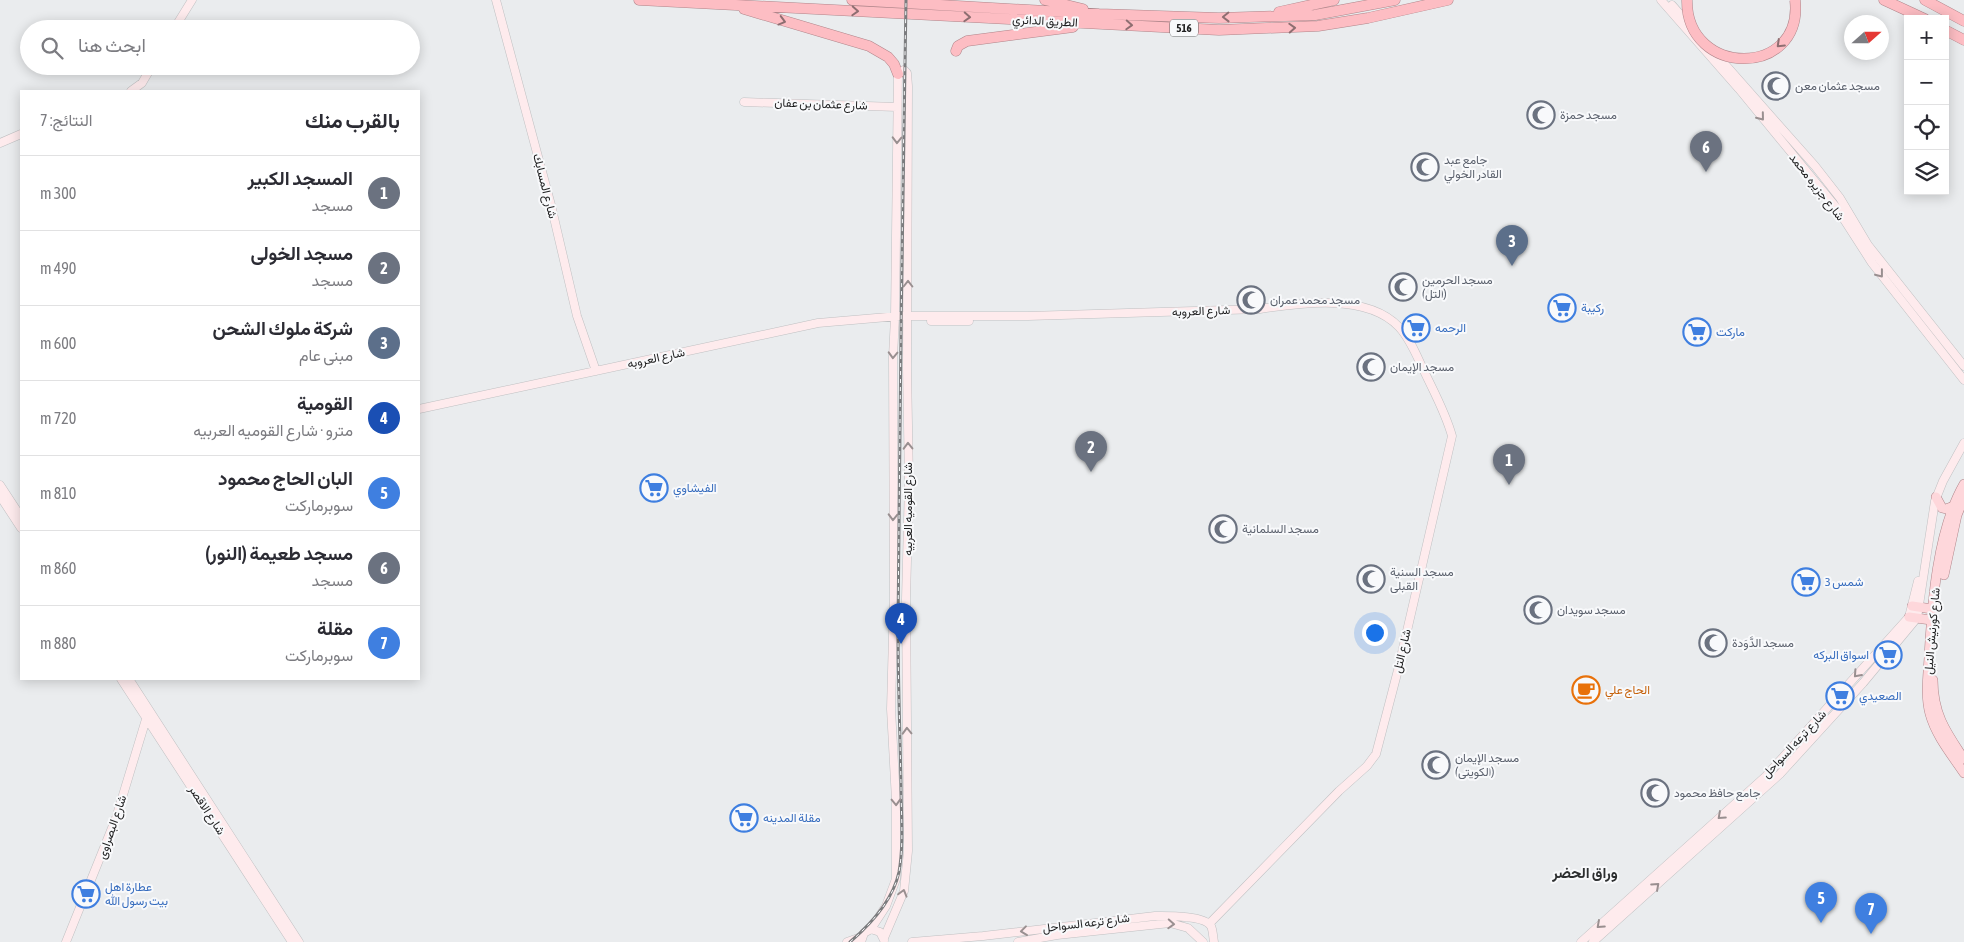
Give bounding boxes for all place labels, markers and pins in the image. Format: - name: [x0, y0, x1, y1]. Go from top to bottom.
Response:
- mosque icon: مسجد عثمان معن: [1761, 71, 1791, 101]
- place label: مسجد عثمان معن: [1795, 79, 1880, 94]
- mosque icon: مسجد حمزة: [1526, 100, 1556, 130]
- place label: مسجد حمزة: [1560, 108, 1617, 123]
- pin: 6: [1690, 131, 1722, 172]
- mosque icon: جامع عبد القادر الخولي: [1410, 152, 1440, 182]
- place label: جامع عبد القادر الخولي: [1444, 153, 1502, 184]
- pin: 3: [1496, 225, 1528, 266]
- mosque icon: مسجد الحرمين (التل): [1388, 272, 1418, 302]
- place label: مسجد الحرمين (التل): [1422, 273, 1493, 302]
- mosque icon: مسجد محمد عمران: [1236, 285, 1266, 315]
- place label: مسجد محمد عمران: [1270, 293, 1360, 308]
- supermarket icon: ركيبة: [1547, 293, 1577, 323]
- place label: ركيبة: [1581, 301, 1604, 316]
- supermarket icon: الرحمه: [1401, 313, 1431, 343]
- supermarket icon: ماركت: [1682, 317, 1712, 347]
- place label: الرحمه: [1435, 321, 1466, 336]
- place label: ماركت: [1716, 325, 1745, 340]
- mosque icon: مسجد الإيمان: [1356, 352, 1386, 382]
- place label: مسجد الإيمان: [1390, 360, 1454, 375]
- pin: 2: [1075, 431, 1107, 472]
- pin: 1: [1493, 444, 1525, 485]
- supermarket icon: الفيشاوي: [639, 473, 669, 503]
- place label: الفيشاوي: [673, 481, 717, 498]
- mosque icon: مسجد السلمانية: [1208, 514, 1238, 544]
- place label: مسجد السلمانية: [1242, 522, 1319, 536]
- mosque icon: مسجد السنية القبلى: [1356, 564, 1386, 594]
- place label: مسجد السنية القبلى: [1390, 565, 1454, 594]
- supermarket icon: شمس 3: [1791, 567, 1821, 597]
- place label: شمس 3: [1825, 575, 1863, 590]
- mosque icon: مسجد سويدان: [1523, 595, 1553, 625]
- pin: 4: [885, 603, 917, 644]
- place label: مسجد سويدان: [1557, 603, 1626, 618]
- mosque icon: مسجد الدَّوَدة: [1698, 628, 1728, 658]
- place label: مسجد الدَّوَدة: [1732, 636, 1794, 651]
- supermarket icon: اسواق البركه: [1873, 640, 1903, 670]
- place label: اسواق البركه: [1813, 648, 1869, 663]
- cafe icon: الحاج علي: [1571, 675, 1601, 705]
- supermarket icon: الصعيدي: [1825, 681, 1855, 711]
- place label: الحاج علي: [1605, 683, 1650, 700]
- place label: الصعيدي: [1859, 689, 1902, 706]
- mosque icon: مسجد الإيمان (الكويتى): [1421, 750, 1451, 780]
- place label: مسجد الإيمان (الكويتى): [1455, 751, 1519, 780]
- mosque icon: جامع حافظ محمود: [1640, 778, 1670, 808]
- place label: جامع حافظ محمود: [1674, 786, 1760, 802]
- supermarket icon: مقلة المدينه: [729, 803, 759, 833]
- place label: مقلة المدينه: [763, 811, 821, 825]
- supermarket icon: عطارة اهل بيت رسول الله: [71, 879, 101, 909]
- place label: عطارة اهل بيت رسول الله: [105, 880, 168, 909]
- pin: 5: [1805, 882, 1837, 923]
- pin: 7: [1855, 893, 1887, 934]

